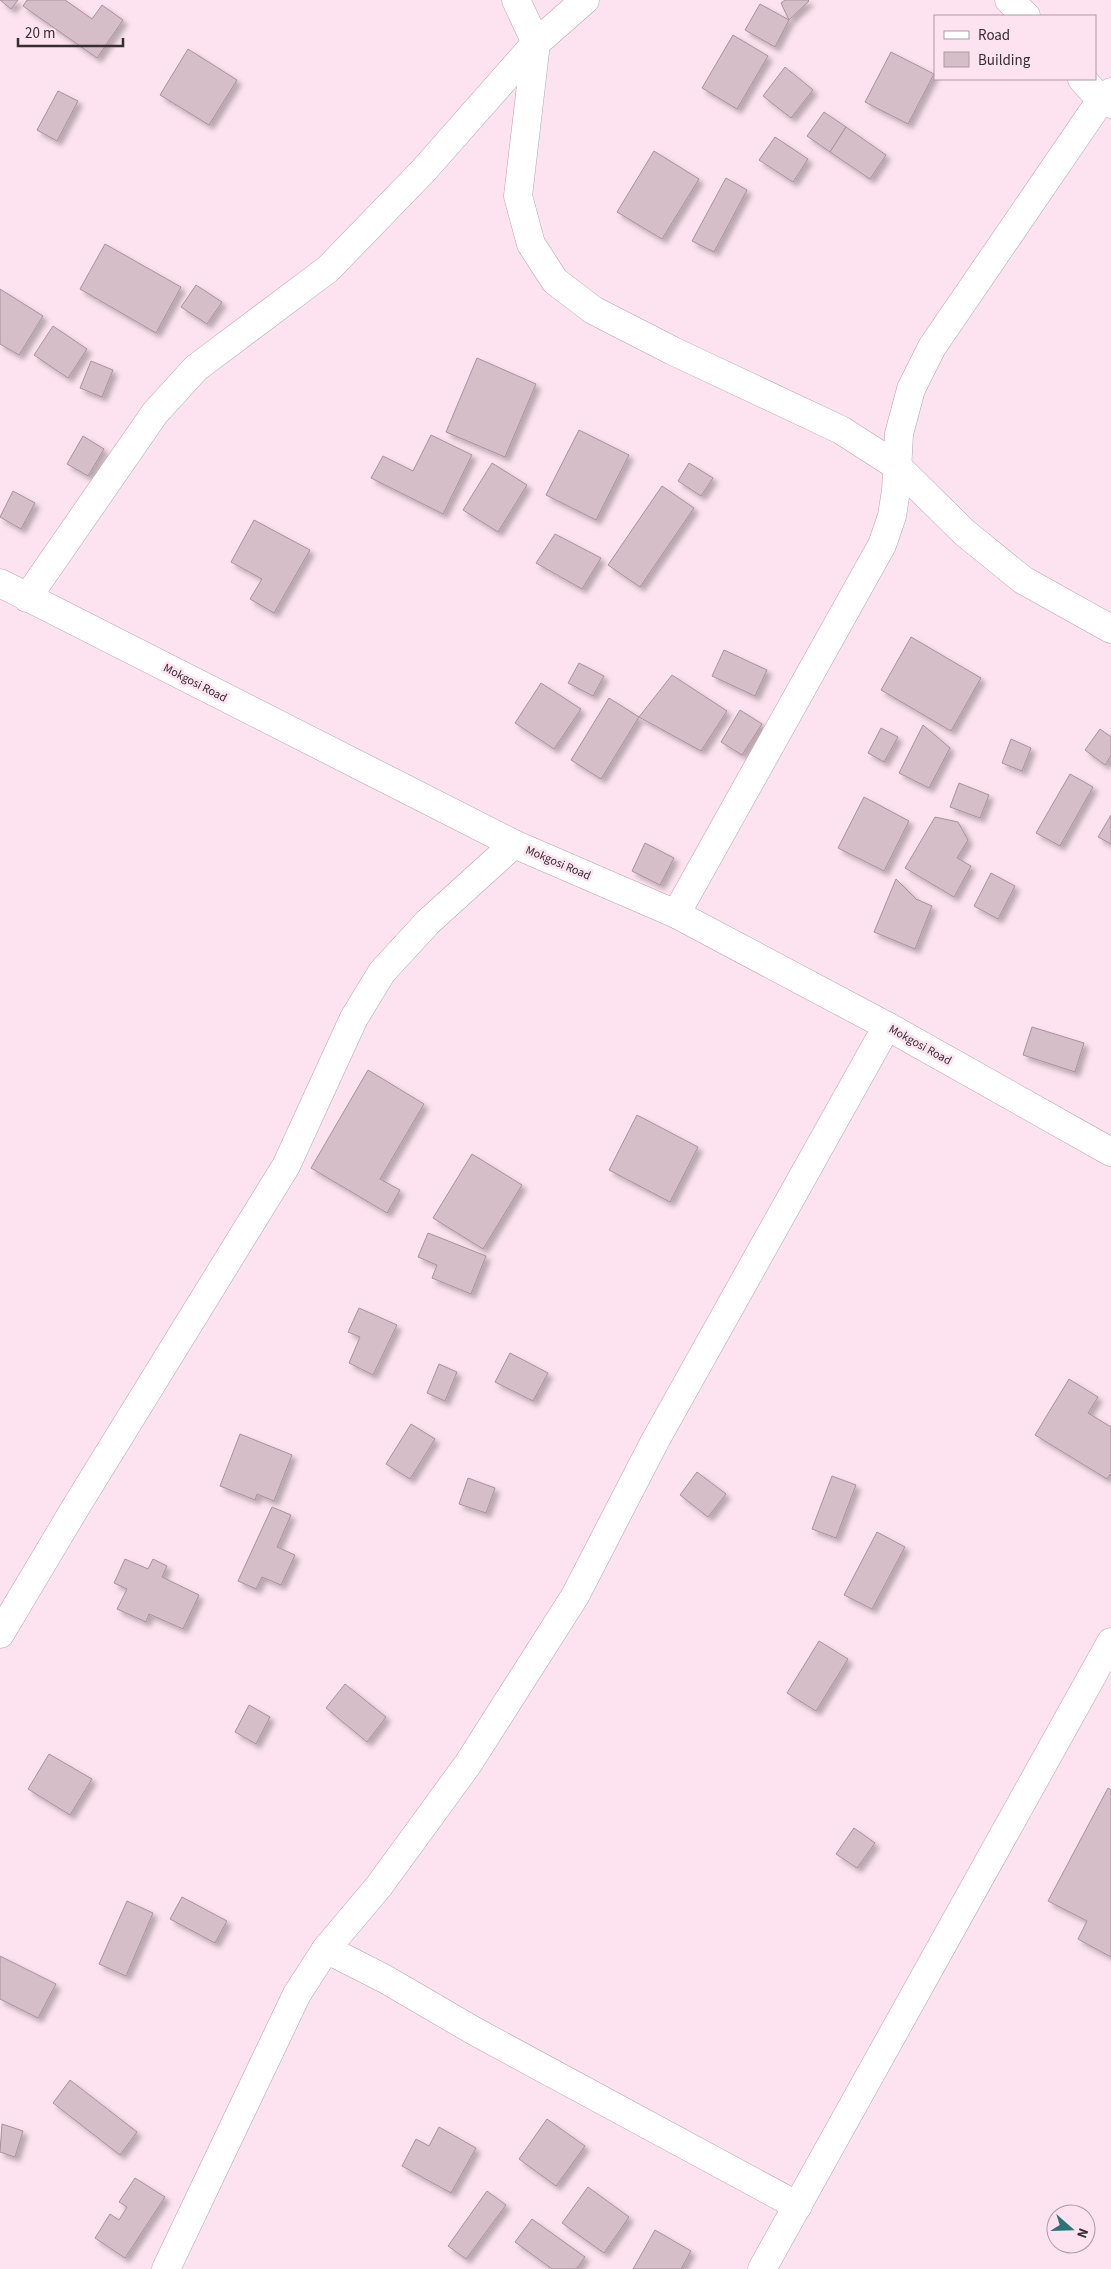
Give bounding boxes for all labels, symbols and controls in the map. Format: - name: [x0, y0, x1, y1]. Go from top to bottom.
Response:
- scale bar: [18, 15, 122, 47]
- legend: [934, 15, 1096, 80]
- text: 20 m: [25, 23, 55, 44]
- text: Road: [978, 25, 1010, 46]
- text: Building: [978, 50, 1031, 71]
- street label: Mokgosi Road: [160, 660, 230, 706]
- street label: Mokgosi Road: [523, 842, 593, 884]
- street label: Mokgosi Road: [885, 1021, 955, 1069]
- north arrow: [1046, 2204, 1096, 2254]
- text: N: [1071, 2225, 1093, 2241]

